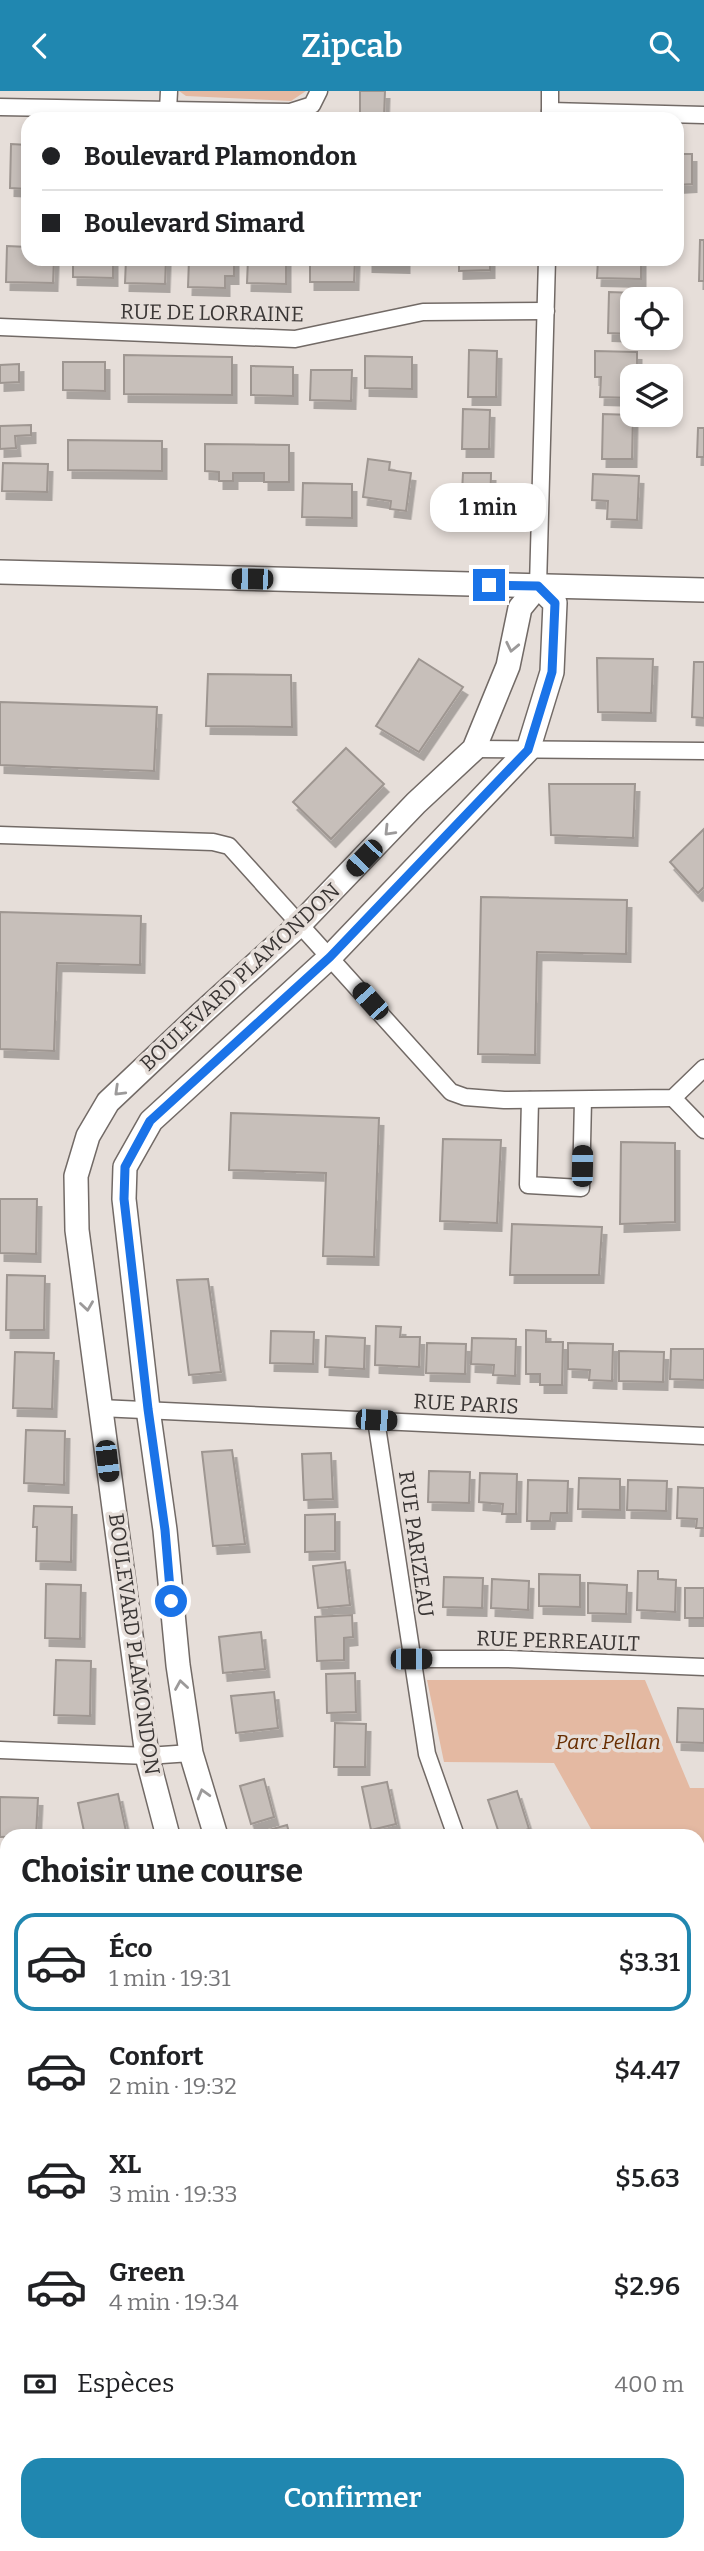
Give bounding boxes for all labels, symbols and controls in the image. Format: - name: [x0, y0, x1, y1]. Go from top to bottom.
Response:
- icon: back: [21, 27, 59, 65]
- text: Zipcab: [301, 27, 403, 65]
- icon: search: [645, 27, 683, 65]
- text: Boulevard Plamondon: [84, 141, 357, 172]
- text: Boulevard Simard: [84, 208, 305, 239]
- map controls: [620, 287, 683, 427]
- button: locate: [620, 287, 683, 350]
- street label: RUE DE LORRAINE: [120, 298, 304, 328]
- button: layers: [620, 364, 683, 427]
- callout: 1 min: [431, 483, 547, 533]
- text: 1 min: [459, 493, 517, 521]
- car: [231, 568, 274, 590]
- route end: [473, 569, 505, 601]
- one-way arrow: [506, 641, 521, 653]
- one-way arrow: [385, 823, 398, 836]
- car: [342, 836, 387, 880]
- street label: BOULEVARD PLAMONDON: [135, 877, 345, 1077]
- car: [349, 978, 392, 1024]
- one-way arrow: [115, 1082, 128, 1095]
- car: [572, 1145, 593, 1187]
- one-way arrow: [79, 1300, 94, 1312]
- street label: RUE PARIS: [413, 1388, 519, 1420]
- car: [355, 1408, 398, 1432]
- car: [95, 1439, 120, 1483]
- street label: RUE PARIZEAU: [393, 1469, 439, 1619]
- street label: BOULEVARD PLAMONDON: [103, 1511, 165, 1777]
- route start: [155, 1585, 187, 1617]
- street label: RUE PERREAULT: [476, 1625, 640, 1657]
- car: [391, 1649, 433, 1670]
- one-way arrow: [173, 1679, 188, 1691]
- park label: Parc Pellan: [555, 1729, 661, 1755]
- one-way arrow: [197, 1788, 212, 1800]
- text: Choisir une course: [21, 1852, 303, 1890]
- icon: car: [25, 1931, 88, 1994]
- text: Éco: [109, 1933, 152, 1964]
- text: $3.31: [618, 1947, 680, 1978]
- text: 1 min · 19:31: [109, 1964, 230, 1992]
- icon: car: [25, 2039, 88, 2102]
- text: Confort: [109, 2041, 204, 2072]
- text: $4.47: [614, 2055, 680, 2086]
- text: 2 min · 19:32: [109, 2072, 237, 2100]
- icon: car: [25, 2147, 88, 2210]
- text: XL: [109, 2149, 141, 2180]
- text: $5.63: [615, 2163, 680, 2194]
- text: 3 min · 19:33: [109, 2180, 238, 2208]
- icon: car: [25, 2255, 88, 2318]
- text: Green: [109, 2257, 185, 2288]
- text: $2.96: [614, 2271, 680, 2302]
- text: 4 min · 19:34: [109, 2288, 239, 2316]
- icon: cash: [21, 2365, 59, 2403]
- text: Espèces: [77, 2368, 174, 2399]
- text: 400 m: [615, 2370, 684, 2398]
- button: Confirmer: [21, 2458, 684, 2538]

